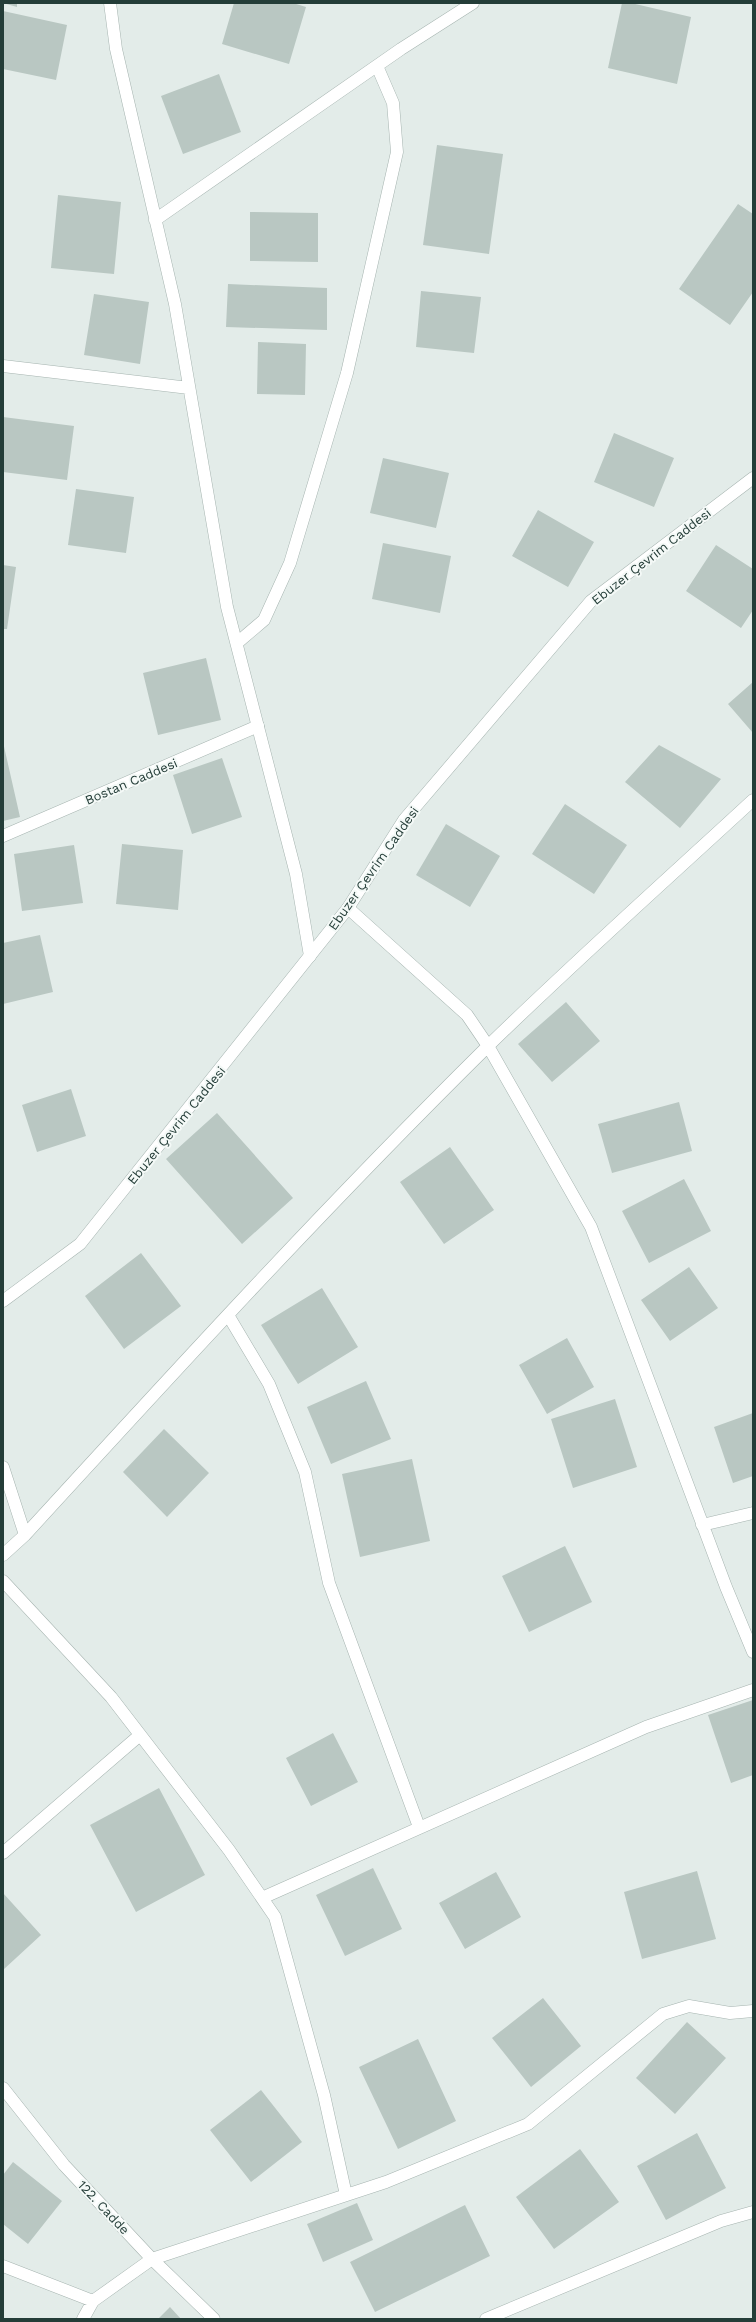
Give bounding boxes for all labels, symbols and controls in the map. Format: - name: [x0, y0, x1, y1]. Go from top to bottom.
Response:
- street label: Ebuzer Çevrim Caddesi: [589, 505, 714, 608]
- street label: Bostan Caddesi: [83, 755, 180, 808]
- street label: Ebuzer Çevrim Caddesi: [325, 804, 422, 933]
- street label: Ebuzer Çevrim Caddesi: [124, 1063, 229, 1187]
- street label: 122. Cadde: [75, 2177, 132, 2237]

